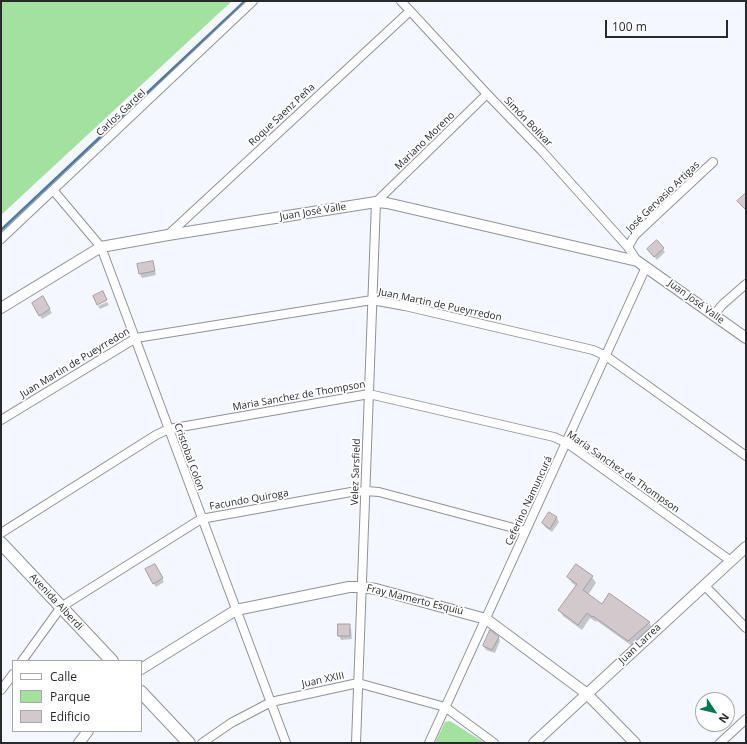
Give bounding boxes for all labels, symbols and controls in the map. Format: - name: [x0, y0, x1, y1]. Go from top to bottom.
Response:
- scale bar: [607, 12, 730, 38]
- text: 100 m: [612, 18, 647, 35]
- street label: Roque Saenz Peña: [246, 81, 318, 149]
- street label: Carlos Gardel: [94, 87, 148, 139]
- street label: Simón Bolívar: [501, 95, 555, 149]
- street label: Mariano Moreno: [393, 109, 457, 173]
- street label: José Gervasio Artigas: [624, 159, 702, 235]
- street label: Juan José Valle: [279, 201, 347, 223]
- street label: Juan José Valle: [665, 277, 727, 327]
- street label: Juan Martin de Pueyrredon: [377, 286, 503, 324]
- street label: Juan Martin de Pueyrredon: [18, 325, 132, 401]
- street label: Maria Sanchez de Thompson: [232, 378, 366, 414]
- street label: Cristobal Colon: [171, 422, 207, 492]
- street label: Maria Sanchez de Thompson: [564, 428, 682, 516]
- street label: Velez Sarsfield: [349, 438, 363, 506]
- street label: Ceferino Namuncurá: [503, 454, 555, 548]
- street label: Facundo Quiroga: [209, 487, 289, 513]
- street label: Avenida Alberdi: [27, 571, 85, 633]
- street label: Fray Mamerto Esquiú: [365, 582, 465, 618]
- street label: Juan Larrea: [616, 621, 664, 667]
- legend: [12, 660, 142, 732]
- text: Calle: [50, 668, 77, 685]
- street label: Juan XXIII: [301, 670, 345, 690]
- text: Parque: [50, 688, 90, 705]
- north arrow: [695, 692, 735, 732]
- text: Edificio: [50, 708, 90, 725]
- text: N: [716, 711, 733, 727]

